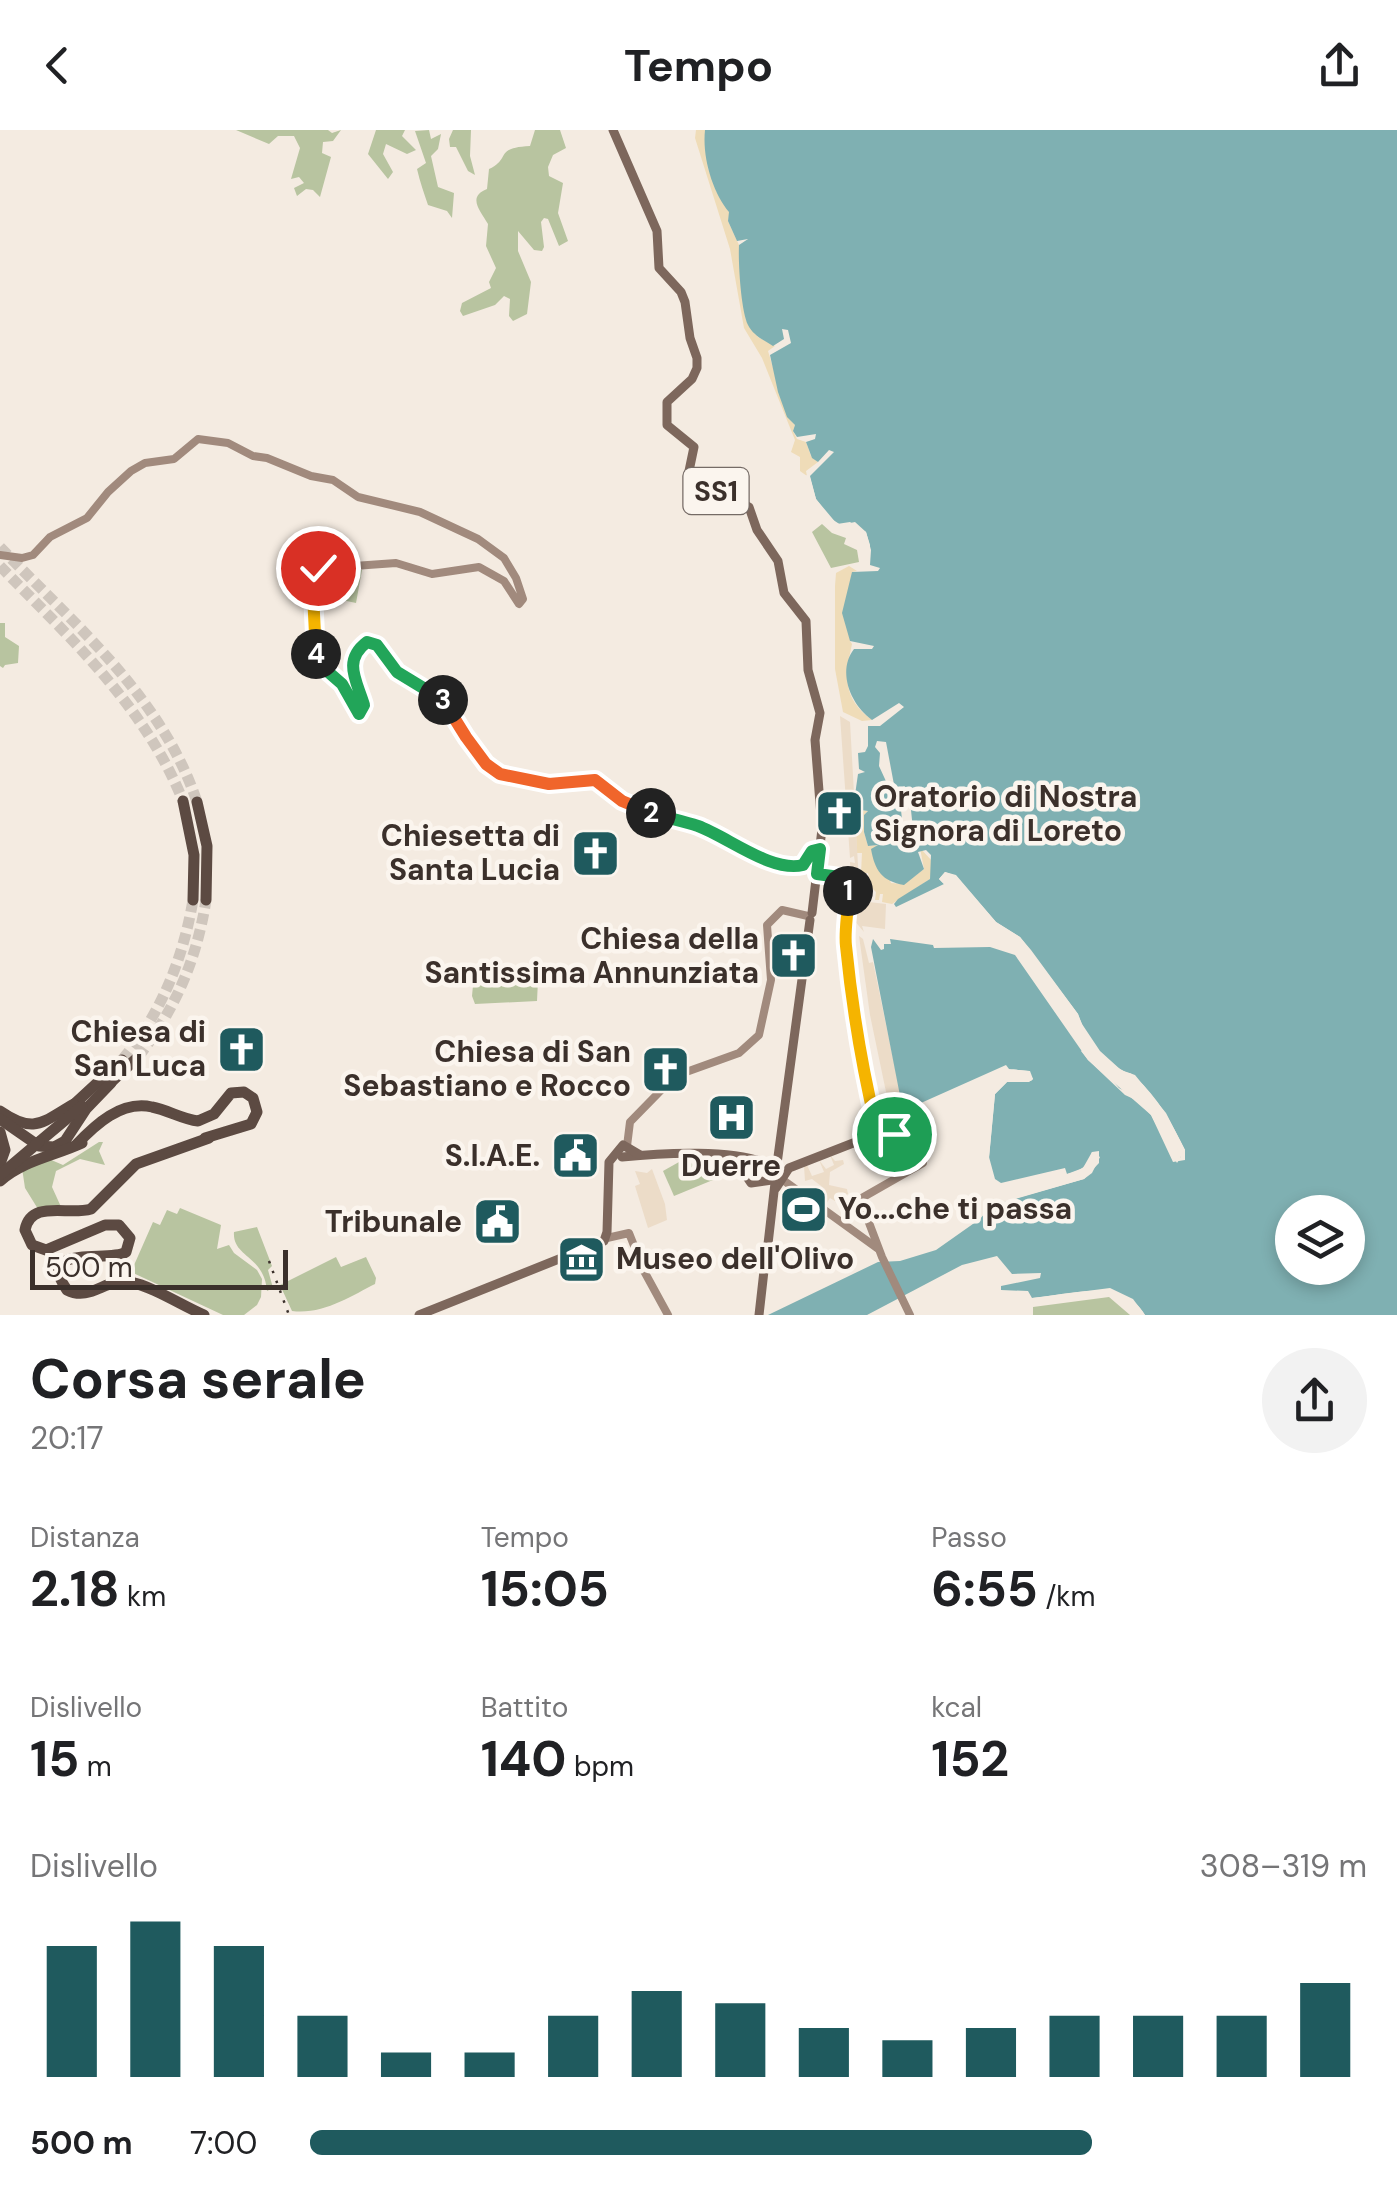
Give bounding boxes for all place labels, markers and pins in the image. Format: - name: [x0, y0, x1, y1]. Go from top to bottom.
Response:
- pin: [276, 526, 361, 611]
- pin: 4: [291, 629, 341, 679]
- pin: 3: [418, 675, 468, 725]
- place label: Oratorio di Nostra Signora di Loreto: [874, 777, 1137, 850]
- pin: 2: [626, 788, 676, 838]
- church icon: Oratorio di Nostra Signora di Loreto: [813, 788, 865, 840]
- place label: Chiesetta di Santa Lucia: [381, 816, 560, 889]
- church icon: Chiesetta di Santa Lucia: [569, 827, 621, 879]
- pin: 1: [823, 866, 873, 916]
- place label: Chiesa della Santissima Annunziata: [424, 919, 759, 992]
- church icon: Chiesa della Santissima Annunziata: [768, 930, 820, 982]
- place label: Chiesa di San Luca: [71, 1012, 206, 1085]
- church icon: Chiesa di San Luca: [215, 1023, 267, 1075]
- place label: Chiesa di San Sebastiano e Rocco: [343, 1032, 631, 1105]
- church icon: Chiesa di San Sebastiano e Rocco: [640, 1043, 692, 1095]
- hospital icon: Duerre: [705, 1091, 757, 1143]
- pin: [852, 1092, 937, 1177]
- public building icon: S.I.A.E.: [549, 1130, 601, 1182]
- place label: S.I.A.E.: [445, 1136, 540, 1175]
- place label: Duerre: [681, 1146, 781, 1185]
- sports icon: Yo...che ti passa: [777, 1183, 829, 1235]
- place label: Yo...che ti passa: [838, 1189, 1072, 1228]
- public building icon: Tribunale: [471, 1196, 523, 1248]
- place label: Tribunale: [325, 1202, 462, 1241]
- museum icon: Museo dell'Olivo: [555, 1233, 607, 1285]
- place label: Museo dell'Olivo: [616, 1239, 854, 1278]

